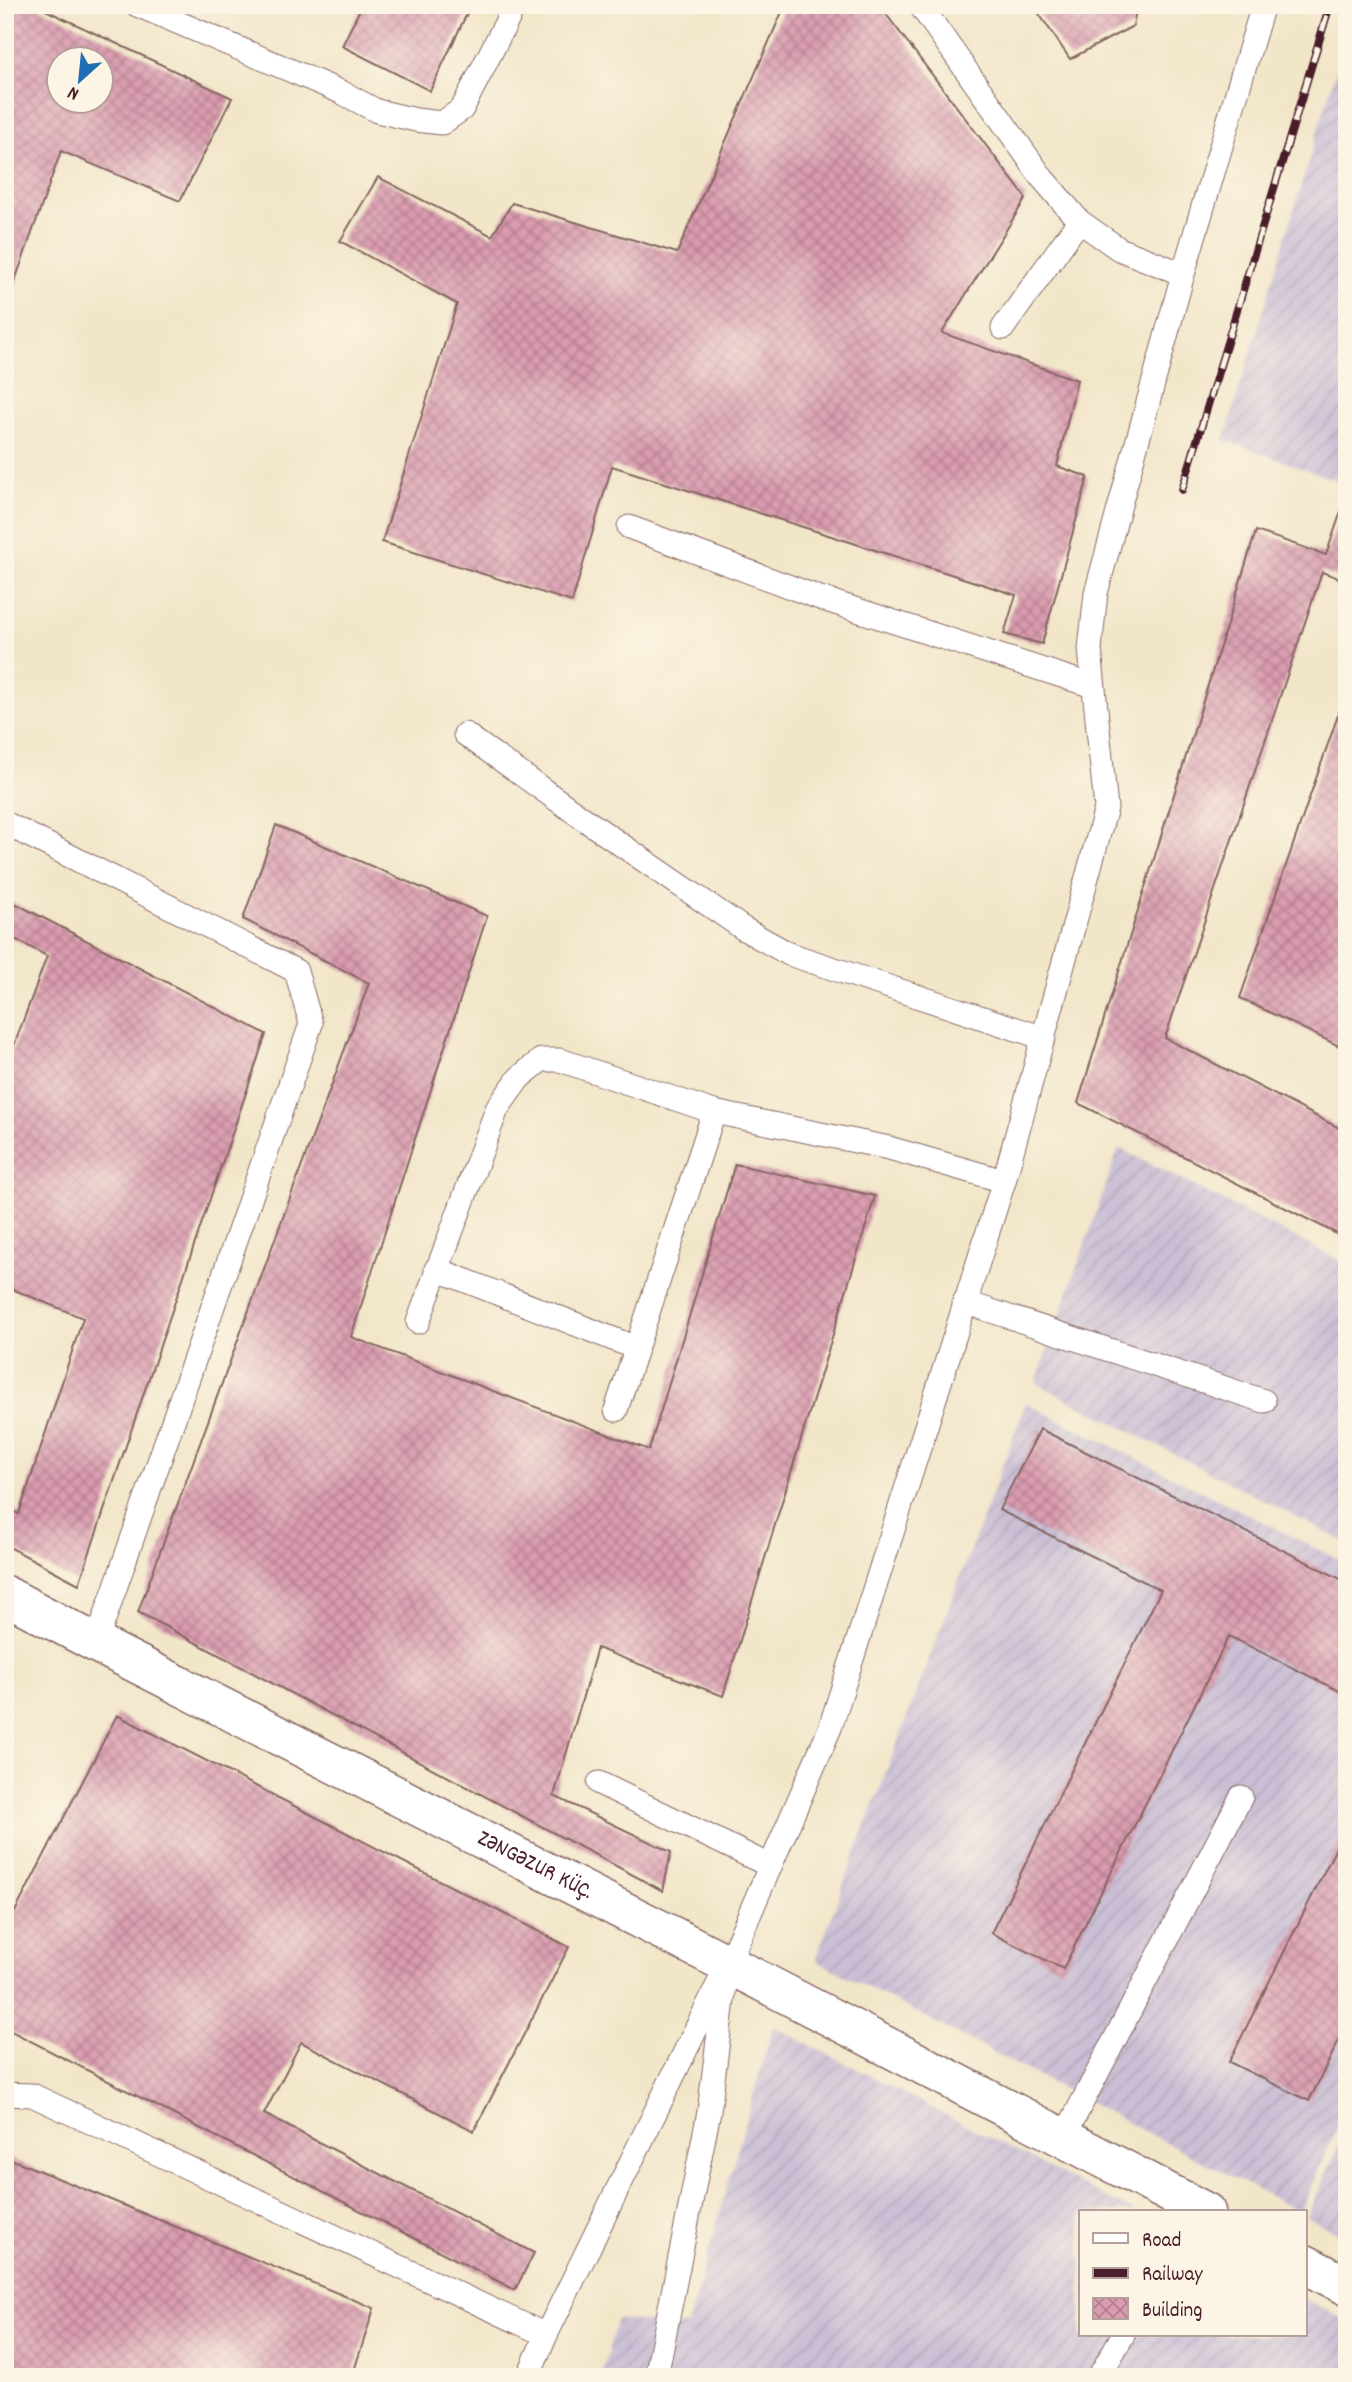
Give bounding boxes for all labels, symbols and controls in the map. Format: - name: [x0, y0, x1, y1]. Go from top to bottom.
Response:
- north arrow: [46, 46, 116, 116]
- text: N: [64, 78, 84, 106]
- street label: ZƏNGƏZUR KÜÇ.: [471, 1823, 598, 1909]
- legend: [1079, 2210, 1306, 2336]
- text: Road: [1142, 2227, 1181, 2257]
- text: Railway: [1142, 2261, 1203, 2291]
- text: Building: [1142, 2297, 1202, 2327]

